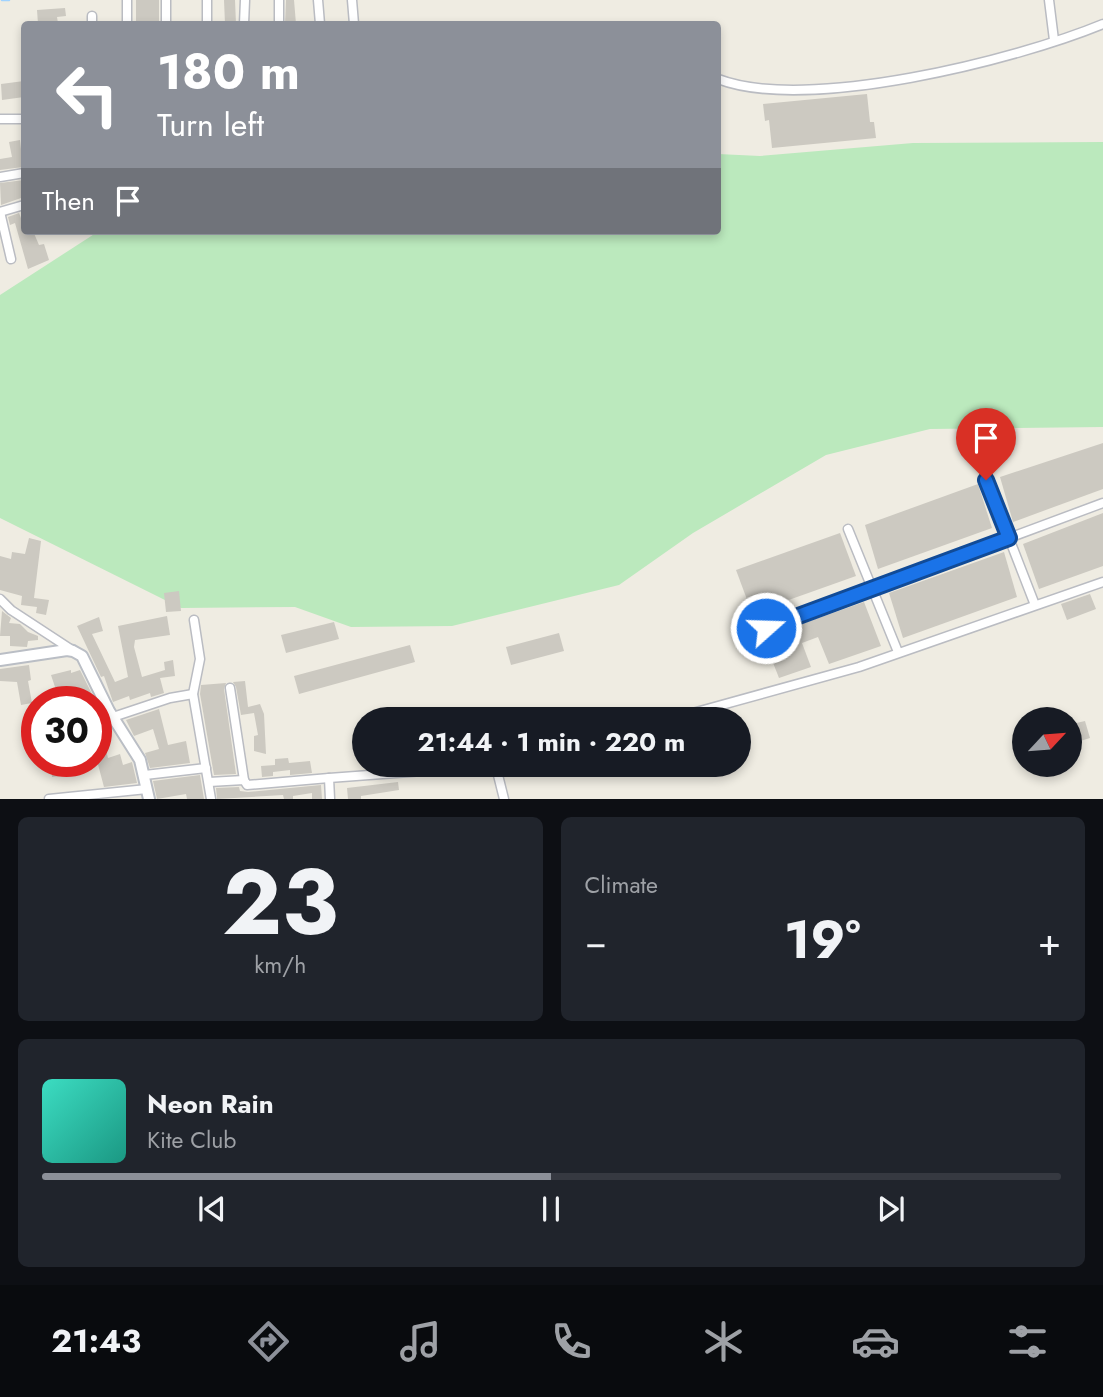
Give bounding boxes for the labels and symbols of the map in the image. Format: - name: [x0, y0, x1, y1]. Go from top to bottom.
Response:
- pin: [956, 408, 1016, 480]
- position arrow: [729, 591, 803, 665]
- speed limit sign: 30: [21, 686, 112, 777]
- north arrow: [1012, 707, 1082, 777]

